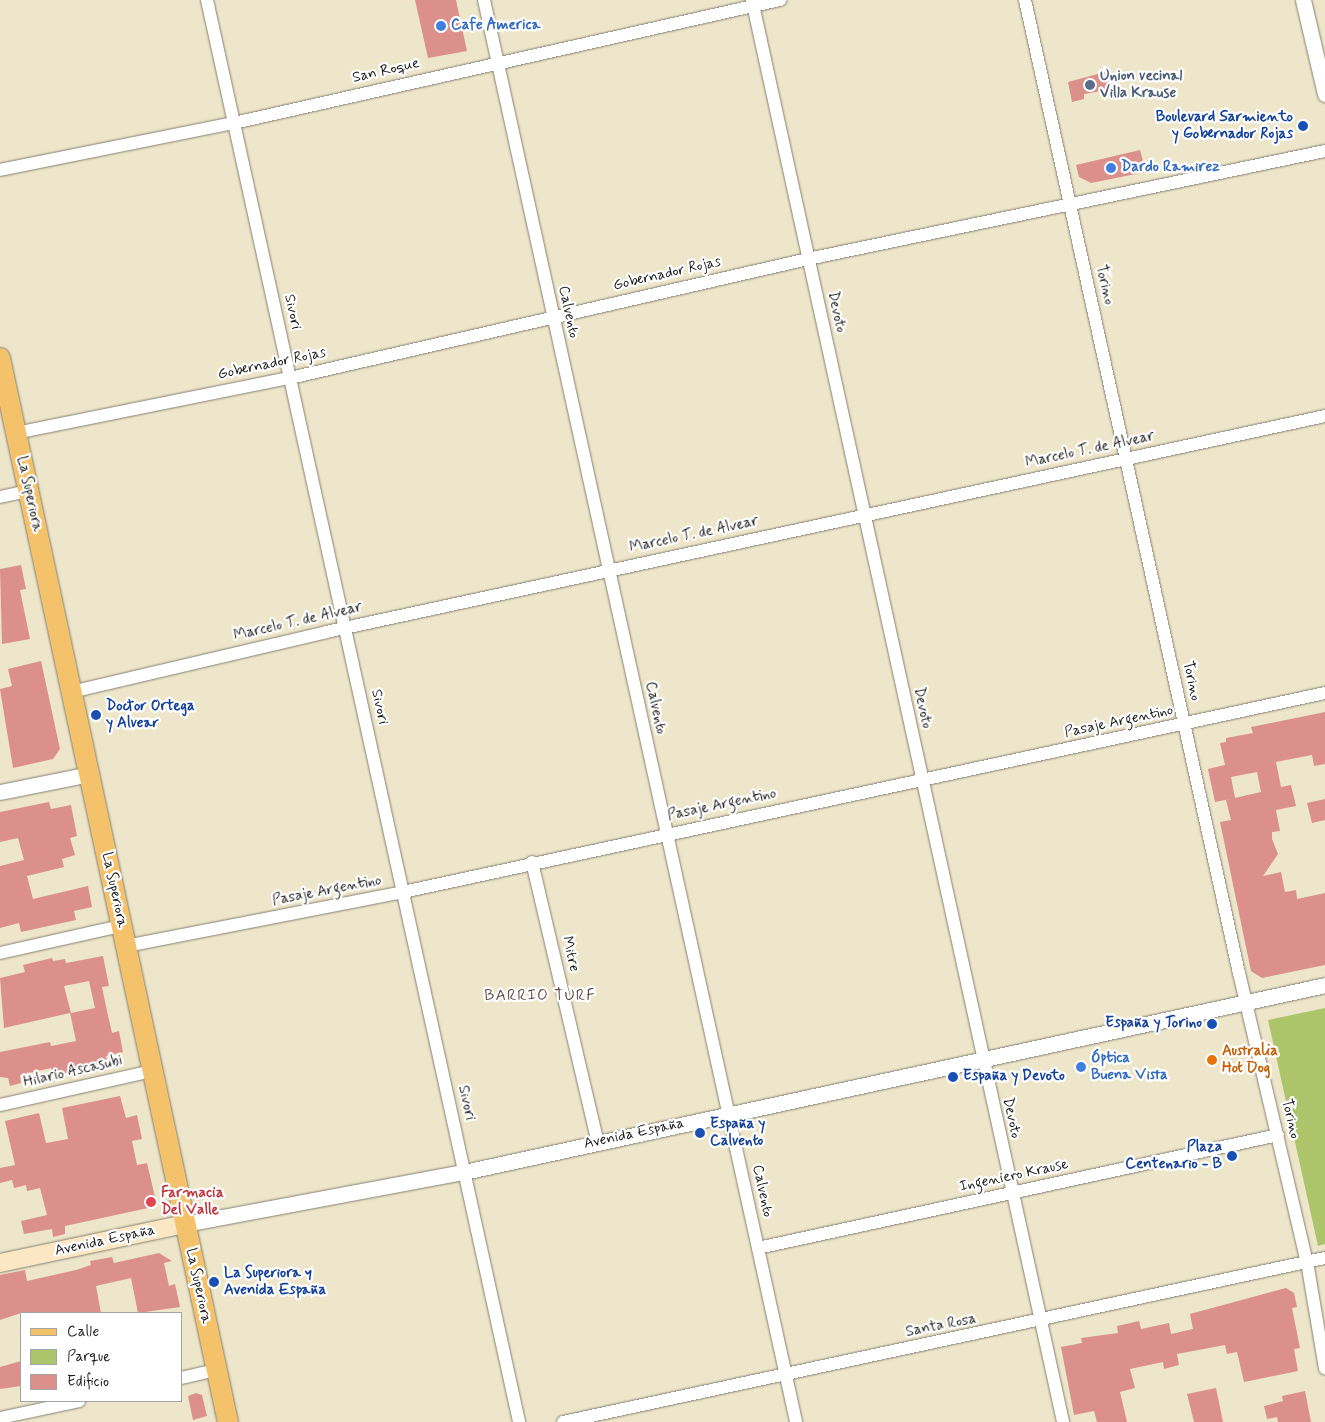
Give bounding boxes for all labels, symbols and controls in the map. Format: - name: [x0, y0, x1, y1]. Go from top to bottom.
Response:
- place label: Cafe America: [451, 17, 539, 35]
- marker: Cafe America: [435, 20, 447, 32]
- street label: San Roque: [353, 55, 419, 87]
- place label: Union vecinal Villa Krause: [1100, 67, 1188, 102]
- marker: Union vecinal Villa Krause: [1084, 79, 1096, 91]
- place label: Boulevard Sarmiento y Gobernador Rojas: [1161, 108, 1293, 143]
- marker: Boulevard Sarmiento y Gobernador Rojas: [1297, 120, 1309, 132]
- place label: Dardo Ramirez: [1121, 159, 1218, 177]
- marker: Dardo Ramirez: [1105, 162, 1117, 174]
- street label: Gobernador Rojas: [611, 253, 723, 295]
- street label: Torino: [1091, 263, 1117, 307]
- street label: Calvento: [554, 284, 582, 340]
- street label: Devoto: [823, 290, 849, 334]
- street label: Sivori: [279, 293, 305, 331]
- street label: Gobernador Rojas: [216, 344, 328, 384]
- street label: Marcelo T. de Alvear: [1024, 428, 1156, 472]
- street label: La Superiora: [12, 453, 46, 535]
- street label: Marcelo T. de Alvear: [628, 513, 760, 557]
- street label: Marcelo T. de Alvear: [232, 598, 364, 646]
- street label: Torino: [1178, 659, 1204, 703]
- street label: Calvento: [641, 680, 669, 736]
- street label: Devoto: [909, 686, 935, 730]
- street label: Sivori: [366, 688, 392, 726]
- place label: Doctor Ortega y Alvear: [106, 697, 196, 732]
- street label: Pasaje Argentino: [1063, 702, 1175, 742]
- marker: Doctor Ortega y Alvear: [90, 709, 102, 721]
- street label: Pasaje Argentino: [666, 785, 778, 825]
- street label: La Superiora: [97, 849, 131, 931]
- street label: Pasaje Argentino: [271, 872, 383, 910]
- street label: Mitre: [557, 934, 583, 974]
- district label: BARRIO TURF: [482, 986, 598, 1006]
- place label: España y Torino: [1102, 1015, 1202, 1033]
- marker: España y Torino: [1206, 1018, 1218, 1030]
- place label: Australia Hot Dog: [1222, 1042, 1278, 1077]
- place label: Óptica Buena Vista: [1091, 1049, 1166, 1084]
- street label: Hilario Ascasubi: [22, 1052, 124, 1092]
- marker: Australia Hot Dog: [1206, 1054, 1218, 1066]
- marker: Óptica Buena Vista: [1075, 1061, 1087, 1073]
- place label: España y Devoto: [963, 1068, 1064, 1086]
- marker: España y Devoto: [947, 1071, 959, 1083]
- street label: Sivori: [453, 1084, 479, 1122]
- street label: Devoto: [998, 1096, 1024, 1140]
- street label: Torino: [1277, 1097, 1303, 1141]
- street label: Avenida España: [584, 1115, 684, 1153]
- place label: España y Calvento: [710, 1115, 765, 1150]
- marker: España y Calvento: [694, 1127, 706, 1139]
- place label: Plaza Centenario - B: [1125, 1138, 1222, 1173]
- marker: Plaza Centenario - B: [1226, 1150, 1238, 1162]
- street label: Ingeniero Krause: [958, 1156, 1070, 1196]
- street label: Calvento: [748, 1163, 776, 1219]
- place label: Farmacia Del Valle: [161, 1184, 224, 1219]
- marker: Farmacia Del Valle: [145, 1196, 157, 1208]
- street label: Avenida España: [55, 1222, 155, 1260]
- street label: La Superiora: [181, 1245, 215, 1327]
- place label: La Superiora y Avenida España: [224, 1264, 323, 1299]
- marker: La Superiora y Avenida España: [208, 1276, 220, 1288]
- street label: Santa Rosa: [904, 1310, 978, 1342]
- legend: [20, 1312, 182, 1402]
- text: Calle: [67, 1322, 99, 1342]
- text: Parque: [67, 1347, 110, 1367]
- text: Edificio: [67, 1372, 109, 1392]

